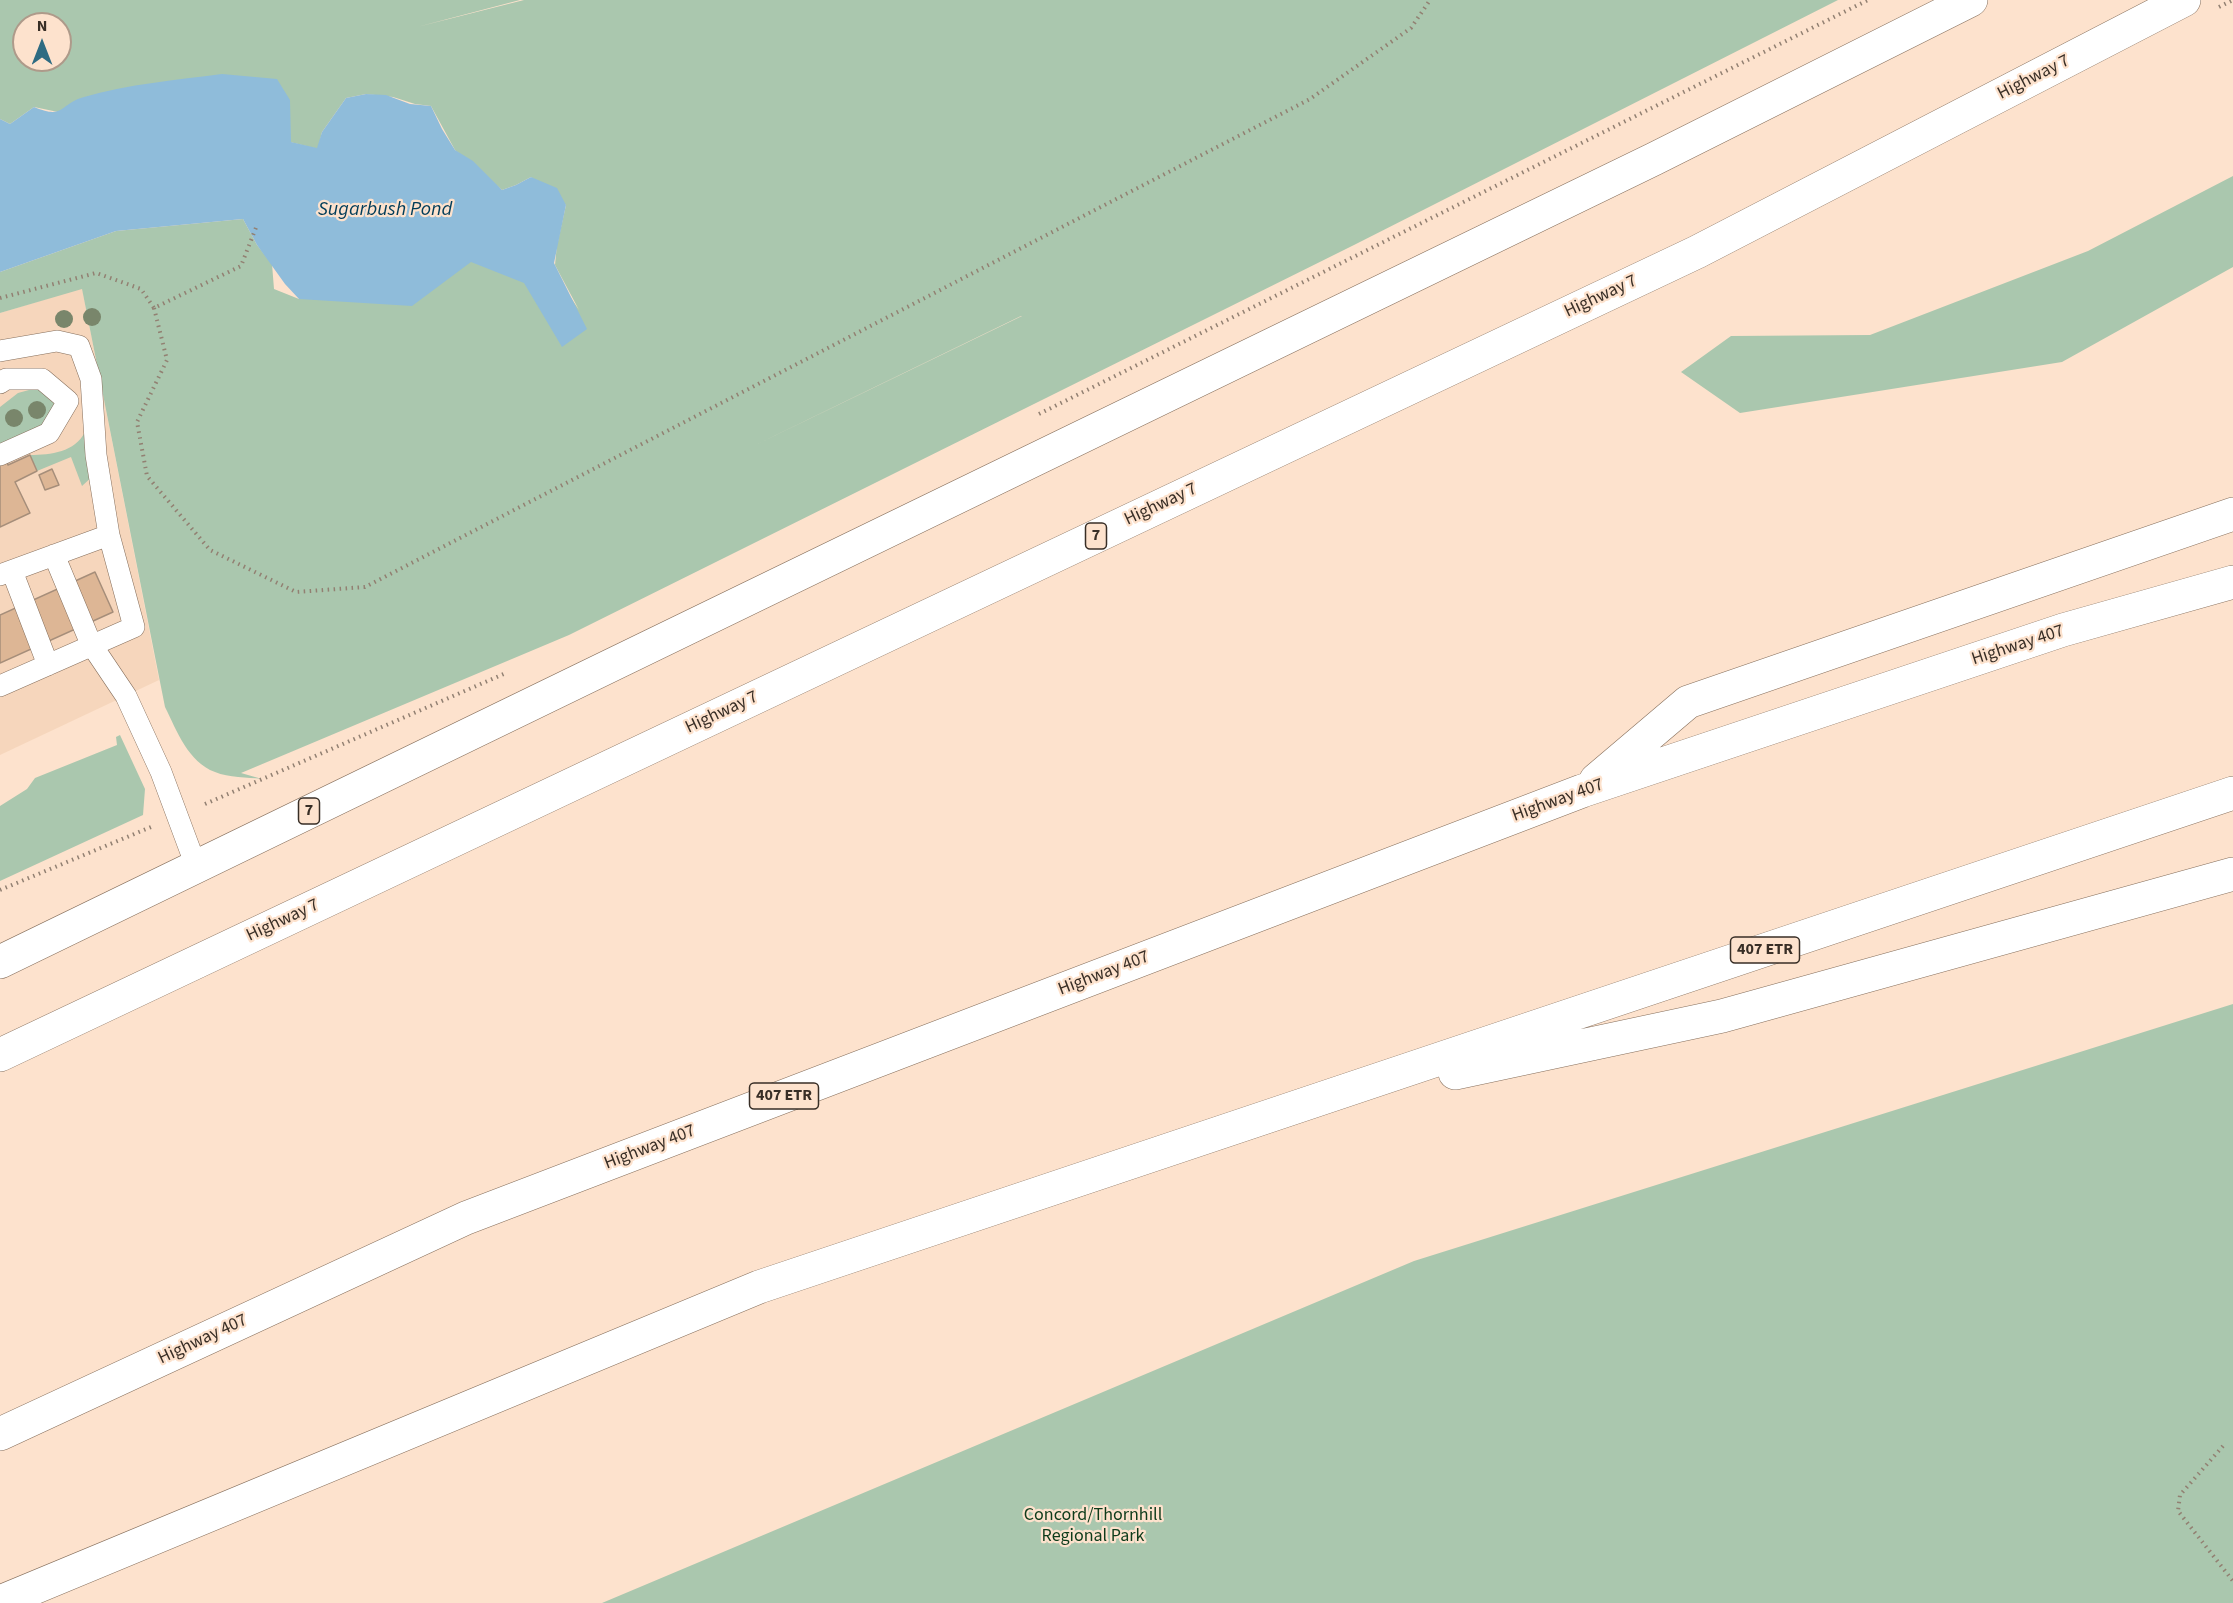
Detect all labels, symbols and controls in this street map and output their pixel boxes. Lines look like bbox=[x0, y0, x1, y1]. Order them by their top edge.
north arrow bbox=[12, 12, 72, 72]
text: N bbox=[37, 15, 47, 37]
street label: Highway 7 bbox=[1994, 51, 2074, 105]
water label: Sugarbush Pond bbox=[318, 199, 452, 223]
street label: Highway 7 bbox=[1561, 271, 1641, 323]
street label: Highway 7 bbox=[1121, 479, 1201, 531]
road number: 7 bbox=[1086, 523, 1106, 549]
street label: Highway 407 bbox=[1969, 621, 2067, 671]
street label: Highway 7 bbox=[682, 687, 762, 739]
street label: Highway 407 bbox=[1509, 774, 1607, 828]
road number: 7 bbox=[298, 798, 320, 824]
street label: Highway 7 bbox=[243, 895, 323, 947]
road number: 407 ETR bbox=[1730, 937, 1800, 963]
street label: Highway 407 bbox=[1055, 947, 1153, 1001]
road number: 407 ETR bbox=[750, 1083, 818, 1109]
street label: Highway 407 bbox=[601, 1121, 699, 1175]
street label: Highway 407 bbox=[155, 1310, 251, 1370]
park label: Concord/Thornhill Regional Park bbox=[1024, 1505, 1162, 1547]

